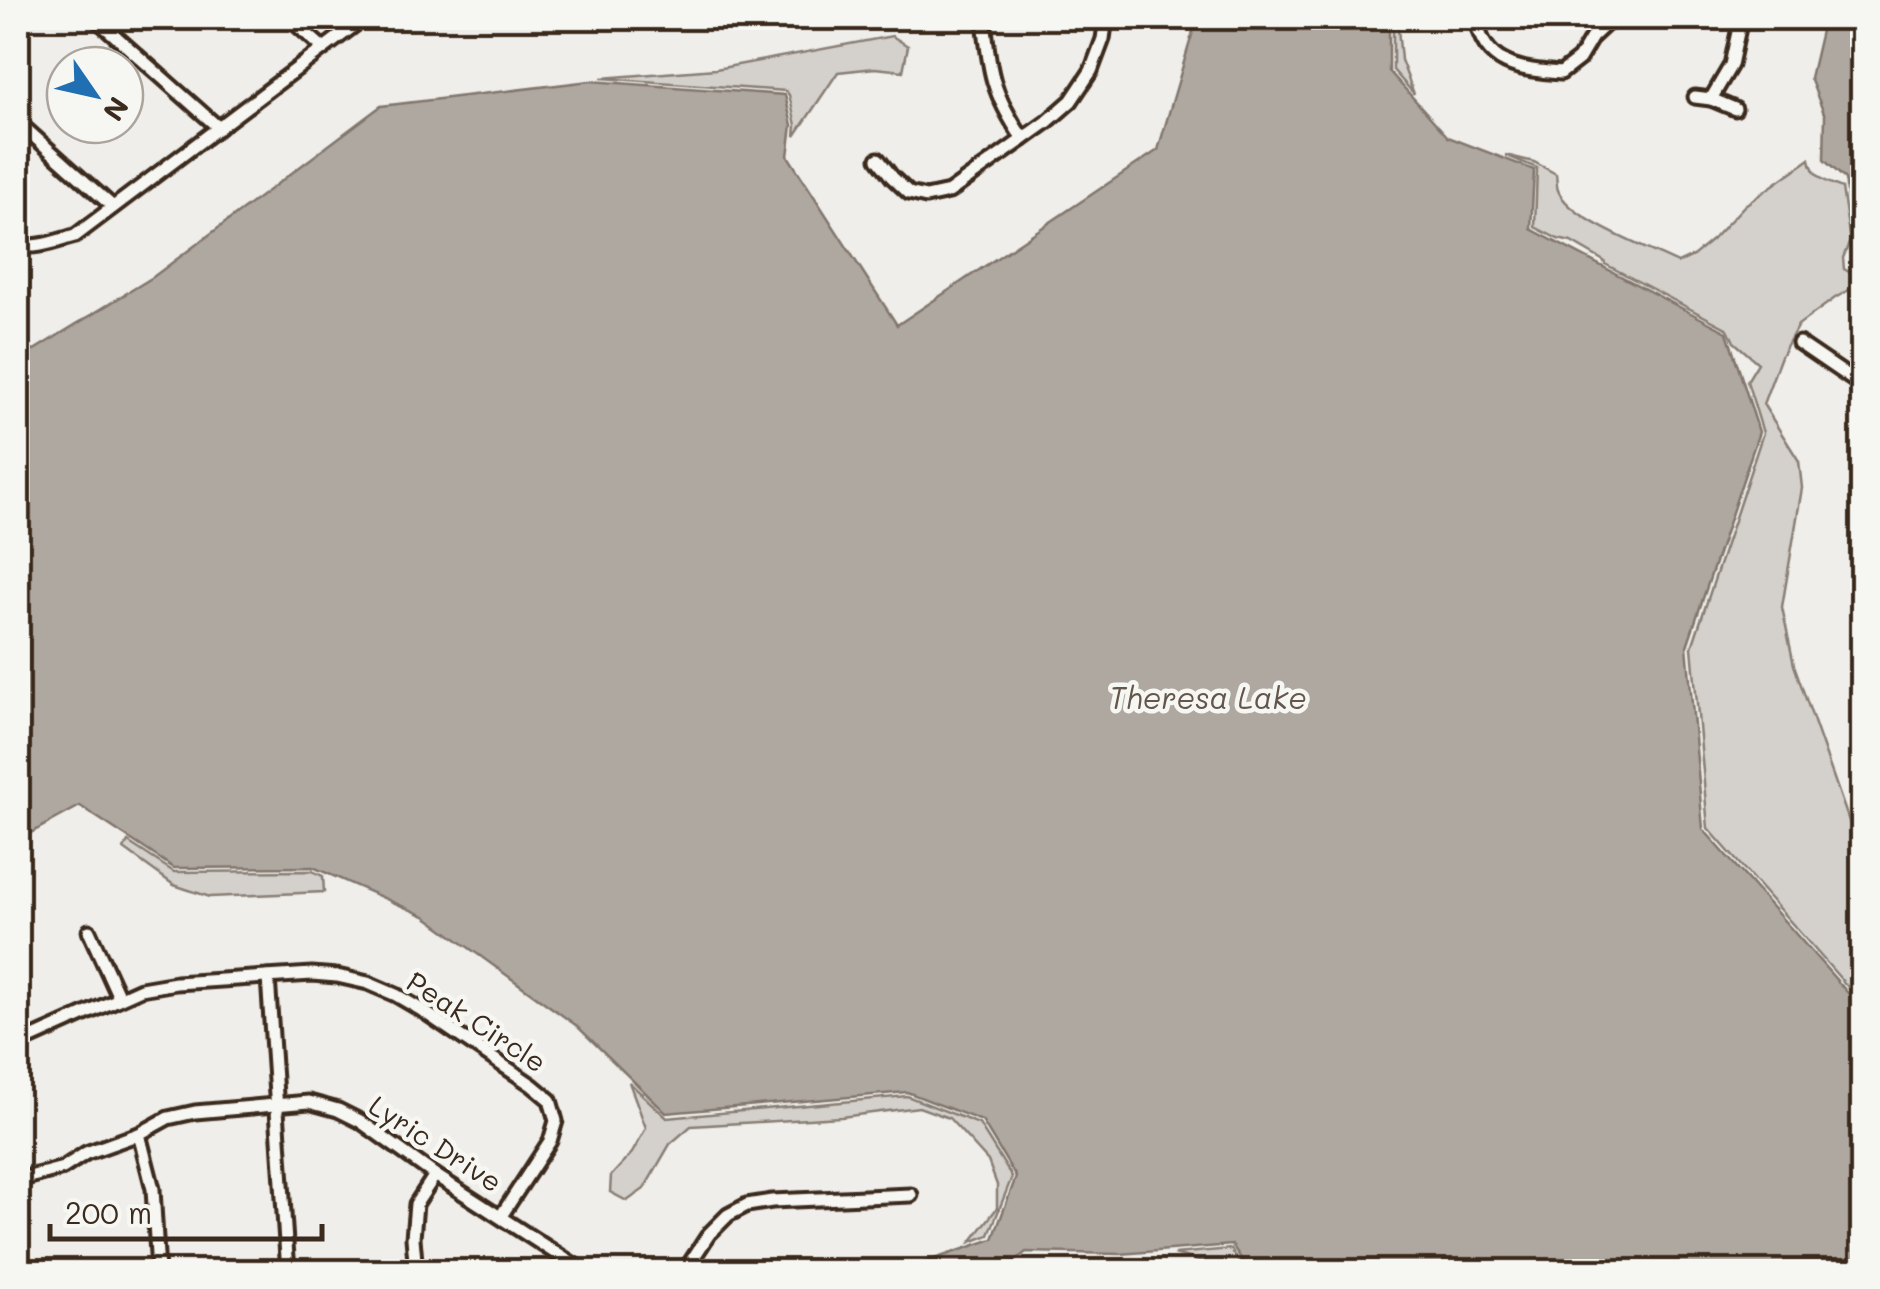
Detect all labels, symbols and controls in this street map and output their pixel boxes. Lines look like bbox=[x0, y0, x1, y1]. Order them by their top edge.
north arrow bbox=[45, 45, 145, 145]
text: N bbox=[96, 91, 137, 128]
water label: Theresa Lake bbox=[1109, 677, 1307, 717]
street label: Peak Circle bbox=[400, 963, 554, 1079]
street label: Lyric Drive bbox=[363, 1087, 509, 1199]
scale bar bbox=[50, 1179, 322, 1241]
text: 200 m bbox=[65, 1192, 152, 1232]

